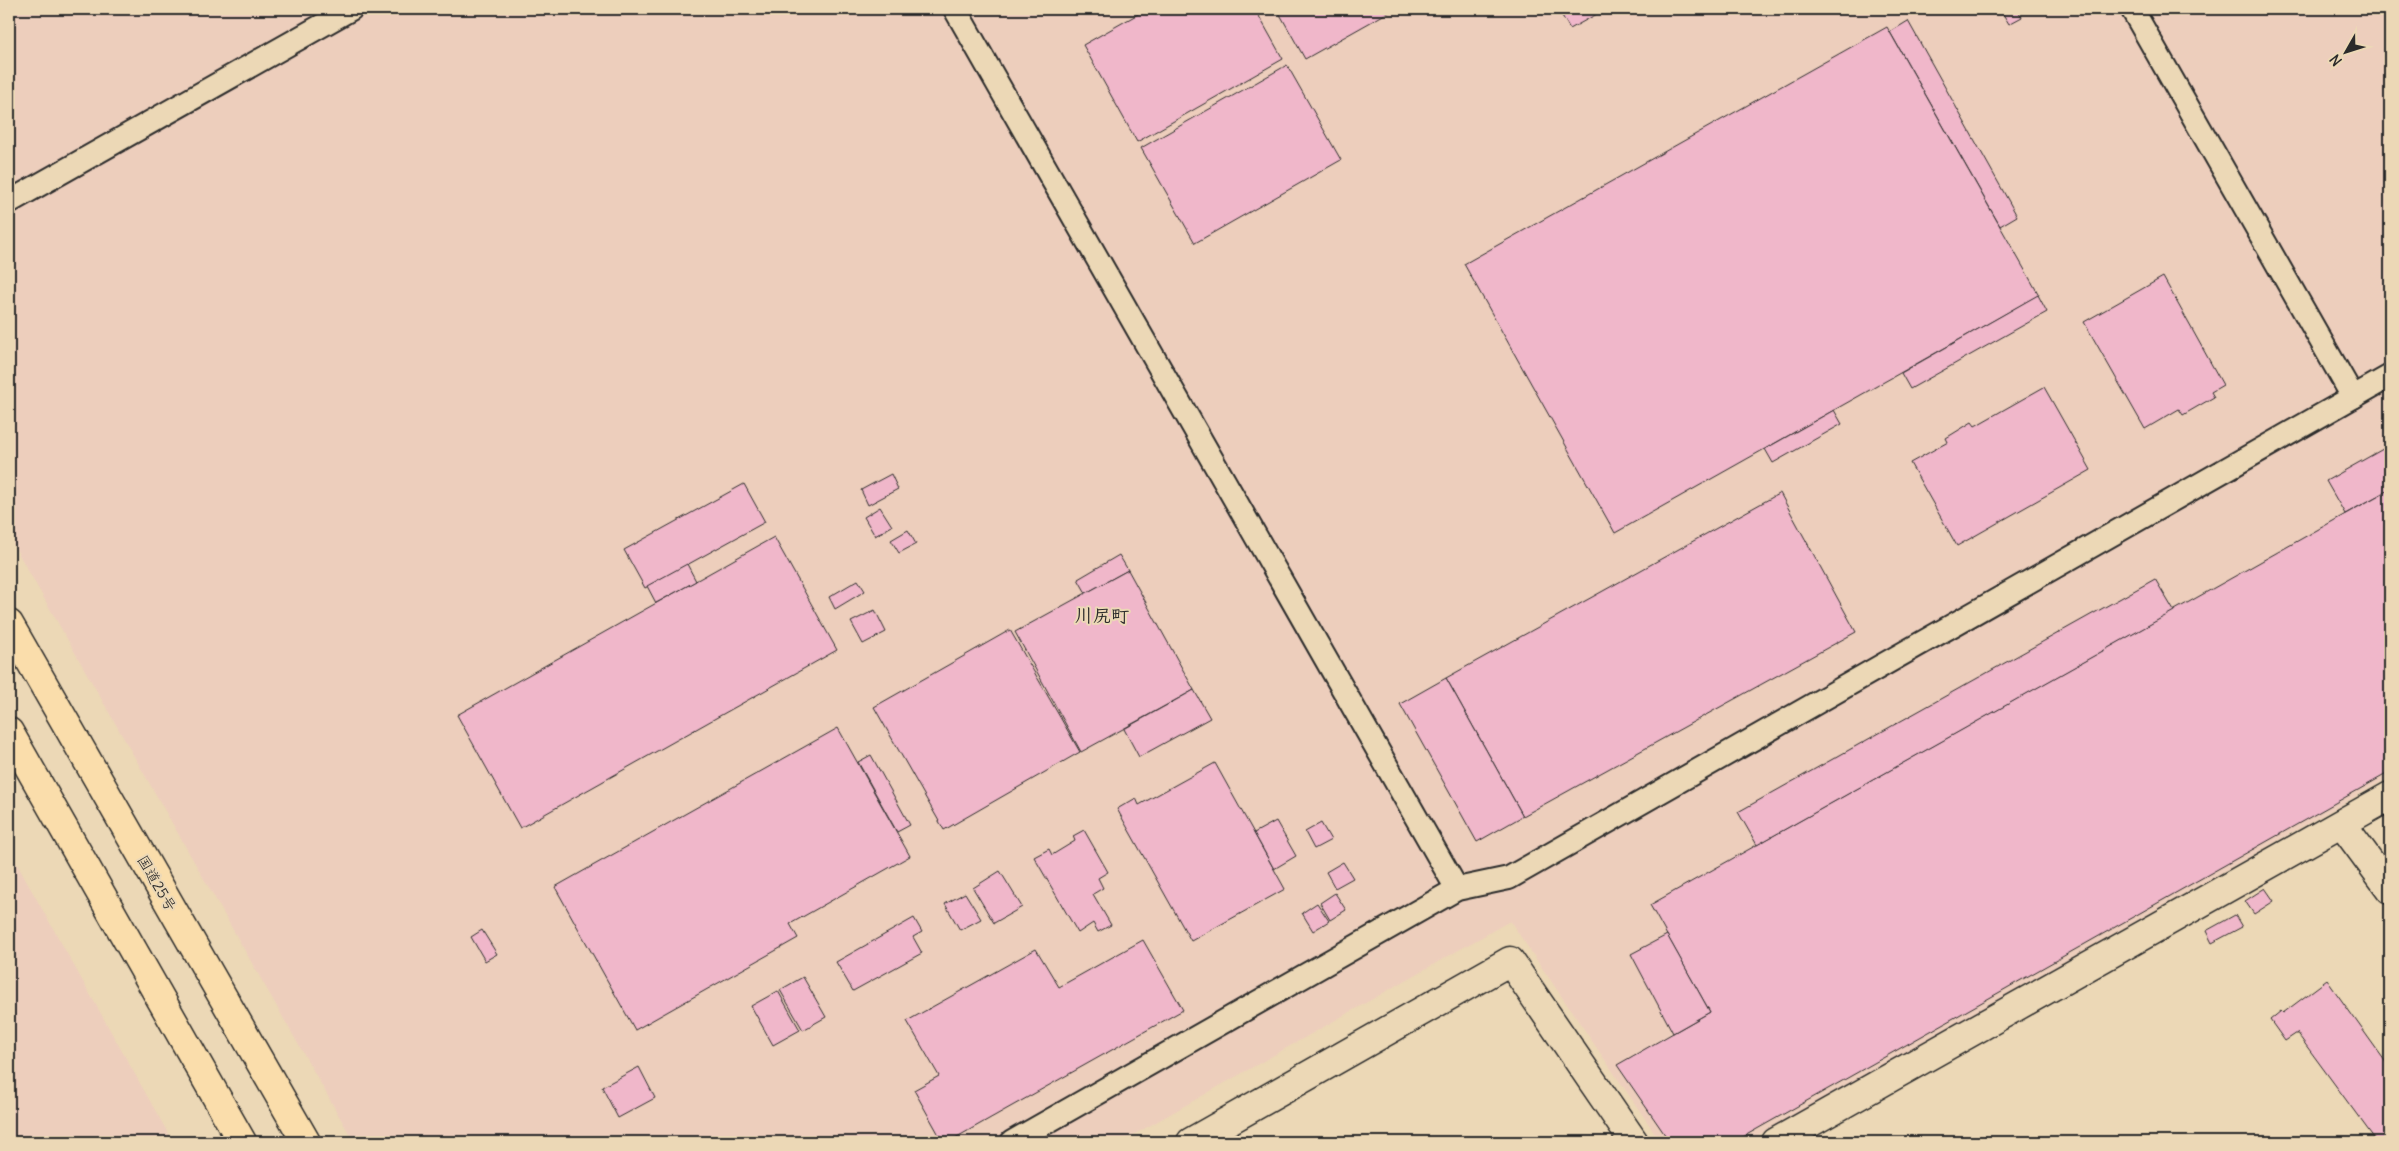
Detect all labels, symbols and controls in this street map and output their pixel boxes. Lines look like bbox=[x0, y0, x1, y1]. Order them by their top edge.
north arrow bbox=[2322, 28, 2372, 78]
text: N bbox=[2326, 51, 2346, 70]
district label: 川尻町 bbox=[1075, 604, 1129, 627]
street label: 国道25号 bbox=[133, 851, 181, 915]

